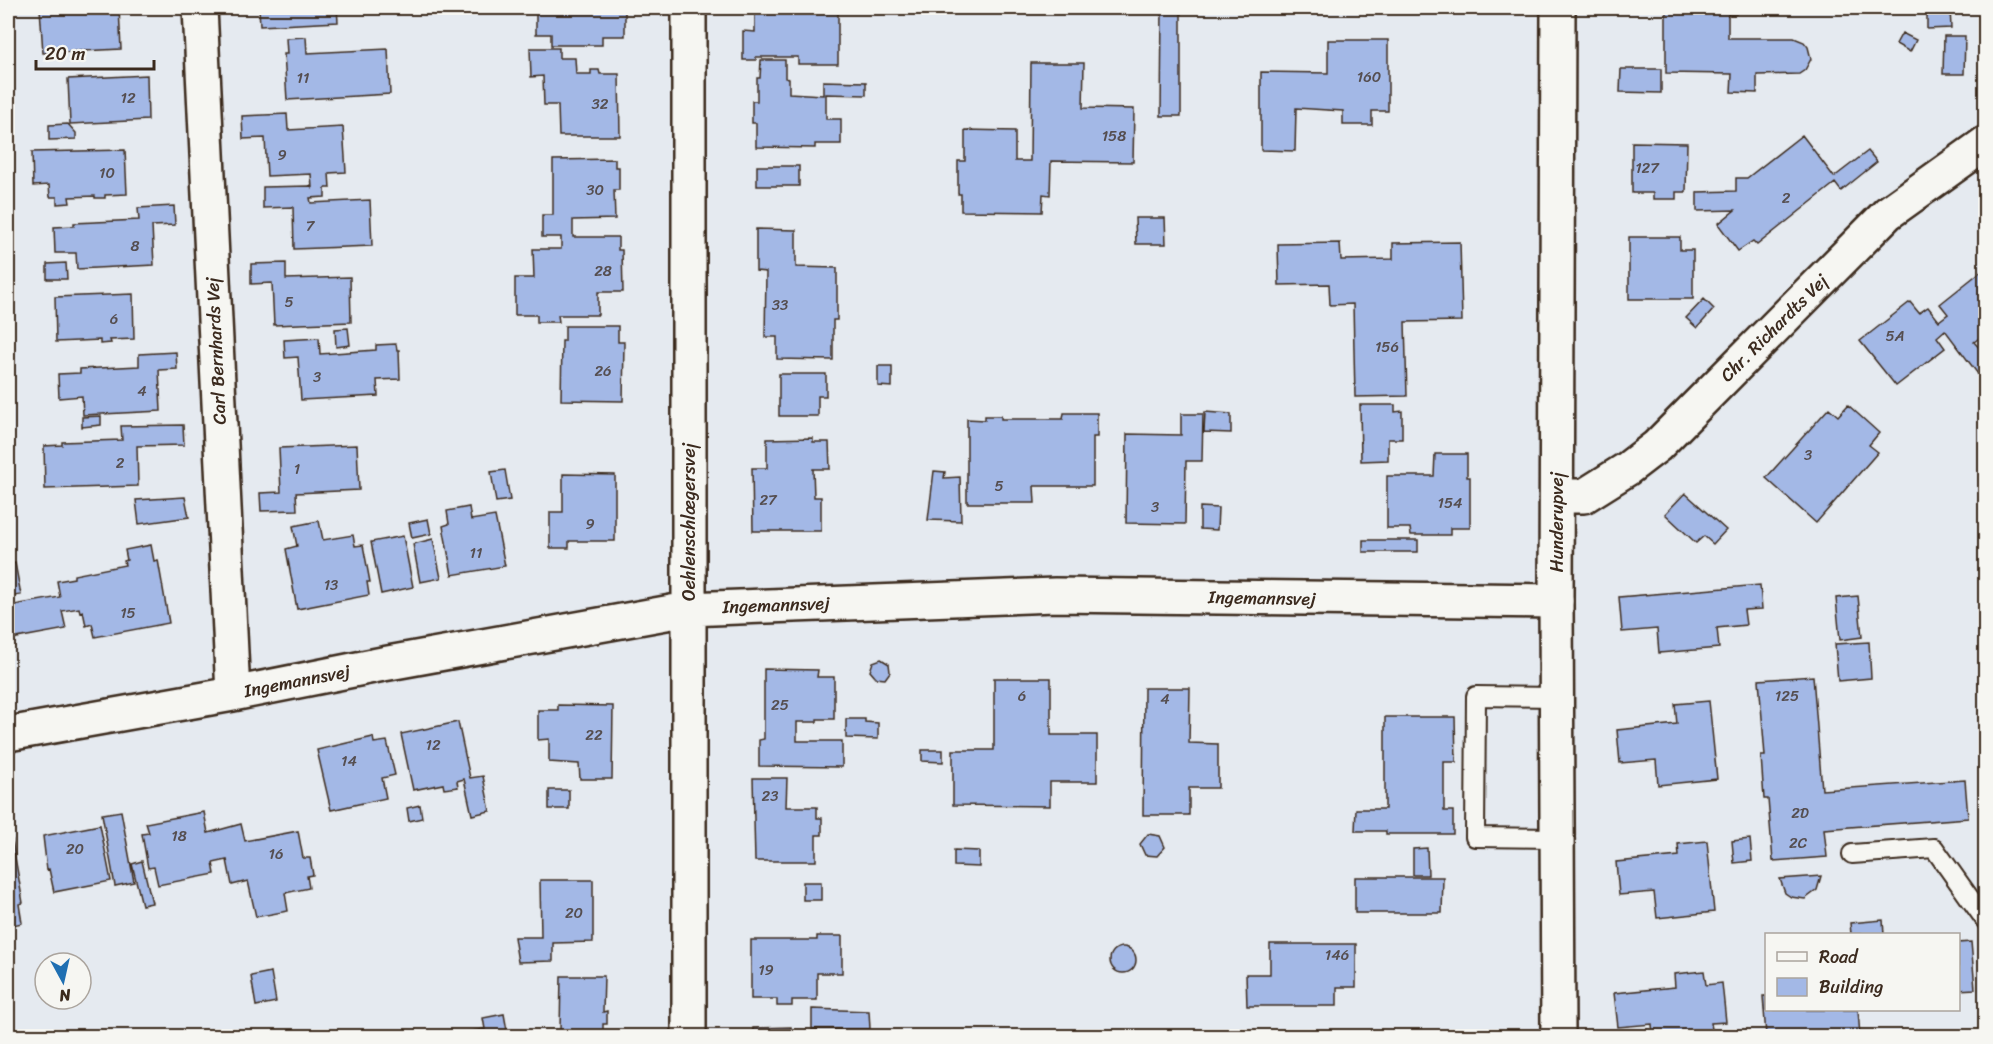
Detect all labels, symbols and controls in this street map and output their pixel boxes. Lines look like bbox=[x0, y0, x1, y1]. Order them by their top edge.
scale bar bbox=[36, 33, 154, 71]
text: 20 m bbox=[45, 38, 85, 70]
house number: 160 bbox=[1357, 64, 1381, 90]
house number: 11 bbox=[297, 65, 309, 91]
house number: 12 bbox=[120, 85, 136, 111]
house number: 32 bbox=[592, 91, 609, 117]
house number: 158 bbox=[1102, 123, 1126, 149]
house number: 9 bbox=[277, 142, 287, 168]
house number: 127 bbox=[1635, 155, 1660, 181]
house number: 10 bbox=[99, 160, 115, 186]
house number: 30 bbox=[586, 177, 604, 203]
house number: 2 bbox=[1782, 185, 1791, 211]
house number: 7 bbox=[306, 213, 316, 239]
house number: 8 bbox=[130, 233, 140, 259]
house number: 28 bbox=[594, 258, 612, 284]
street label: Chr. Richardts Vej bbox=[1712, 266, 1836, 390]
street label: Carl Bernhards Vej bbox=[196, 276, 236, 425]
house number: 5 bbox=[284, 289, 294, 315]
house number: 33 bbox=[772, 292, 788, 318]
house number: 6 bbox=[110, 306, 118, 332]
house number: 5A bbox=[1885, 323, 1905, 349]
house number: 156 bbox=[1375, 334, 1399, 360]
house number: 26 bbox=[594, 358, 612, 384]
house number: 3 bbox=[313, 364, 321, 390]
house number: 4 bbox=[137, 378, 147, 404]
street label: Oehlenschlægersvej bbox=[673, 442, 705, 601]
house number: 3 bbox=[1804, 442, 1812, 468]
house number: 2 bbox=[116, 450, 125, 476]
house number: 1 bbox=[294, 456, 300, 482]
street label: Hunderupvej bbox=[1541, 471, 1573, 572]
house number: 5 bbox=[994, 473, 1004, 499]
house number: 27 bbox=[759, 487, 778, 513]
house number: 154 bbox=[1438, 490, 1462, 516]
house number: 3 bbox=[1151, 494, 1159, 520]
house number: 9 bbox=[585, 511, 595, 537]
house number: 11 bbox=[470, 540, 482, 566]
house number: 13 bbox=[324, 572, 338, 598]
street label: Ingemannsvej bbox=[1207, 581, 1316, 615]
street label: Ingemannsvej bbox=[721, 587, 831, 623]
house number: 15 bbox=[120, 600, 136, 626]
street label: Ingemannsvej bbox=[240, 655, 353, 707]
house number: 6 bbox=[1018, 683, 1026, 709]
house number: 125 bbox=[1775, 683, 1799, 709]
house number: 4 bbox=[1160, 686, 1170, 712]
house number: 25 bbox=[771, 692, 789, 718]
house number: 22 bbox=[585, 722, 603, 748]
house number: 12 bbox=[425, 732, 441, 758]
house number: 14 bbox=[341, 748, 357, 774]
house number: 23 bbox=[762, 783, 778, 809]
house number: 2D bbox=[1791, 800, 1809, 826]
house number: 18 bbox=[171, 823, 187, 849]
house number: 2C bbox=[1789, 830, 1808, 856]
house number: 20 bbox=[66, 836, 84, 862]
house number: 16 bbox=[269, 841, 283, 867]
house number: 20 bbox=[565, 900, 583, 926]
legend bbox=[1765, 933, 1960, 1011]
text: Road bbox=[1819, 941, 1859, 973]
house number: 146 bbox=[1325, 942, 1349, 968]
north arrow bbox=[33, 951, 93, 1011]
house number: 19 bbox=[758, 957, 774, 983]
text: Building bbox=[1819, 971, 1883, 1003]
text: N bbox=[57, 980, 74, 1011]

